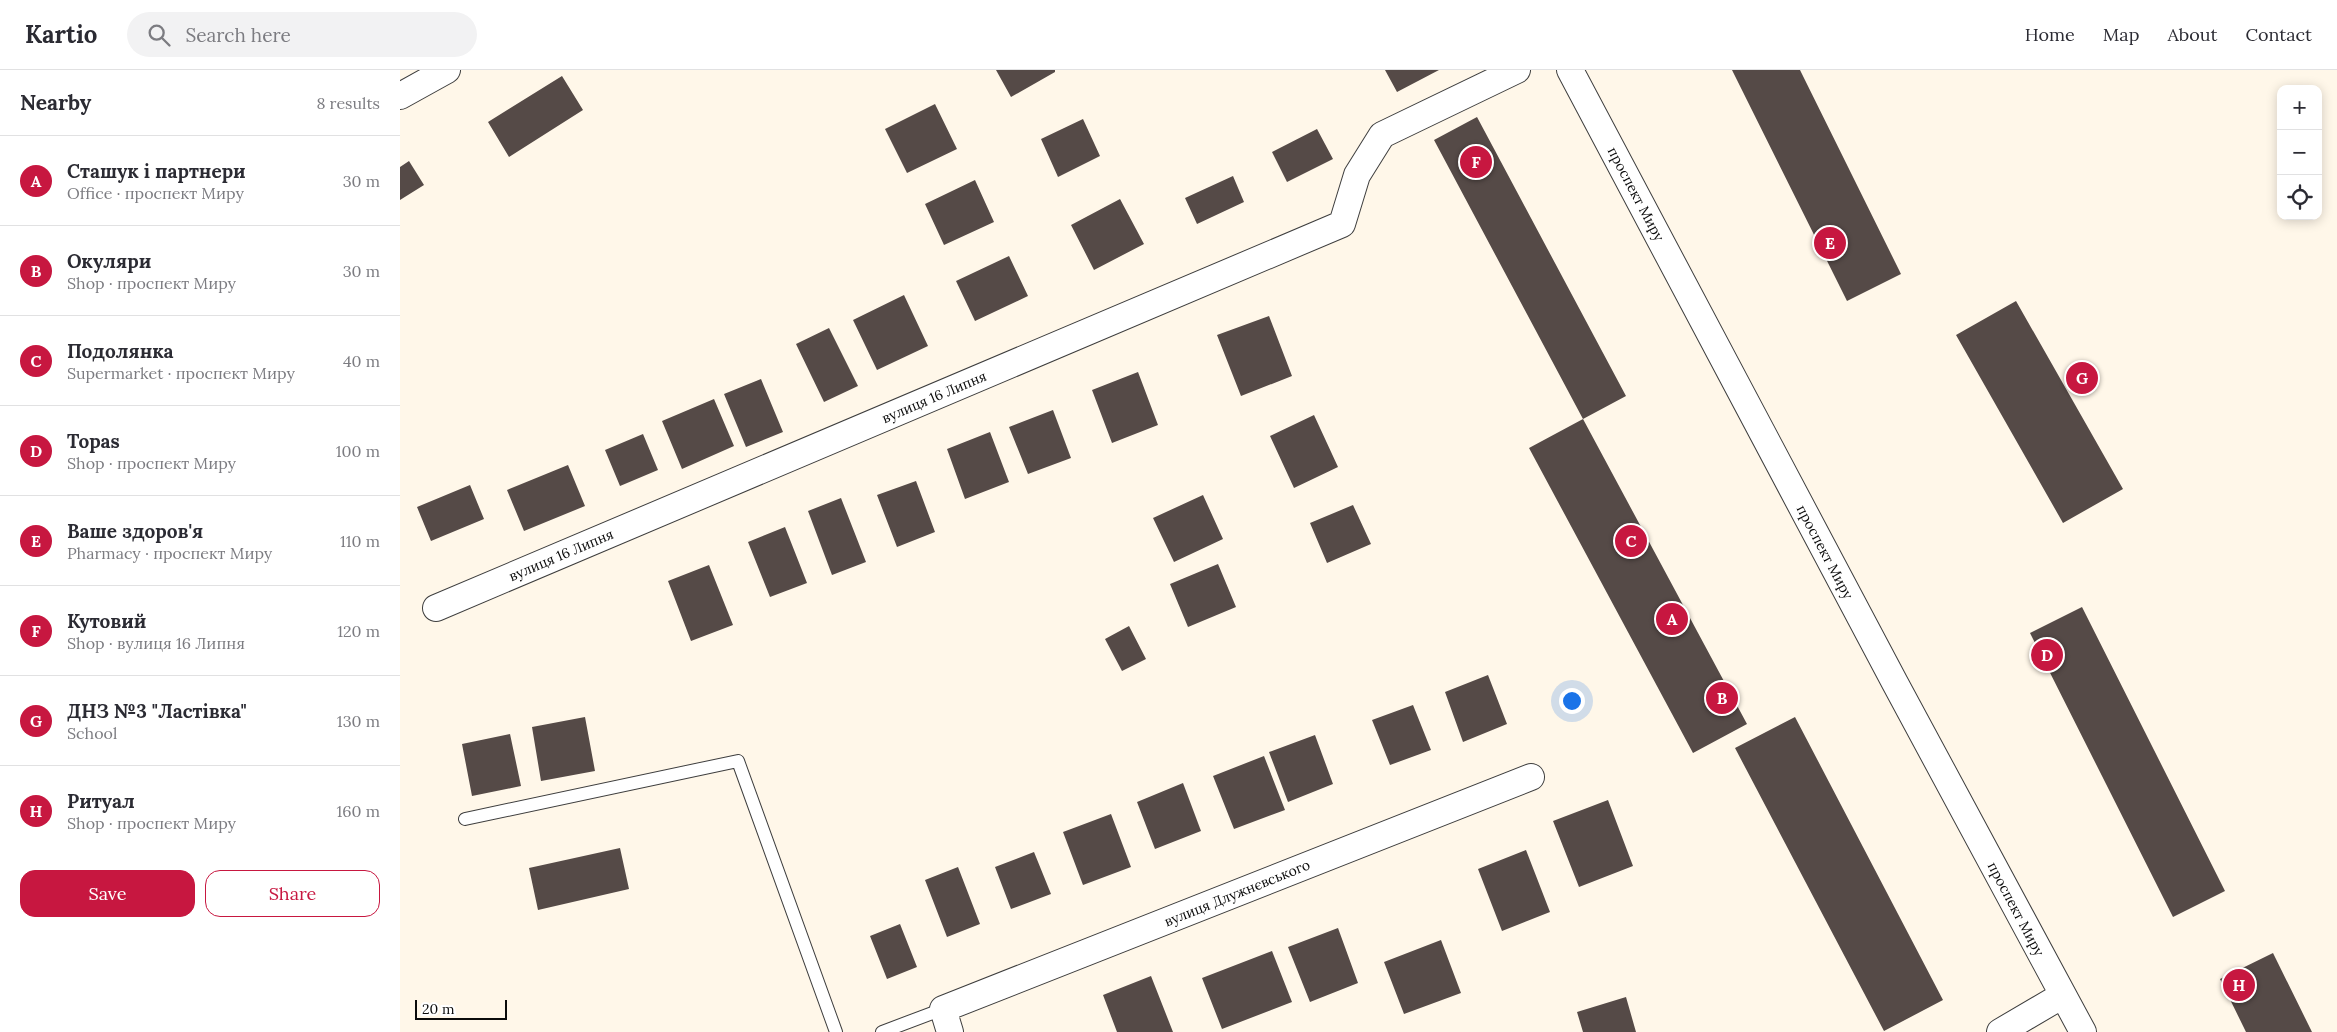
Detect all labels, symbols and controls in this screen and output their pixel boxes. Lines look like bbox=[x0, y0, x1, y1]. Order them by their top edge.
search box bbox=[127, 12, 477, 57]
text: Kartio bbox=[25, 19, 97, 50]
icon: search bbox=[145, 21, 173, 49]
text: Search here bbox=[185, 23, 291, 47]
text: Home bbox=[2025, 23, 2075, 46]
text: Map bbox=[2103, 23, 2139, 46]
text: About bbox=[2167, 23, 2217, 46]
text: Contact bbox=[2245, 23, 2312, 46]
map controls bbox=[2277, 85, 2322, 220]
button: + bbox=[2277, 85, 2322, 130]
text: Nearby bbox=[20, 89, 91, 116]
text: 8 results bbox=[316, 93, 380, 113]
button: − bbox=[2277, 130, 2322, 175]
pin: F bbox=[1460, 143, 1492, 181]
street label: проспект Миру bbox=[1604, 144, 1669, 245]
text: Сташук і партнери bbox=[67, 159, 246, 183]
text: A bbox=[31, 171, 41, 191]
text: 30 m bbox=[343, 171, 380, 191]
button: locate bbox=[2277, 175, 2322, 220]
text: Office · проспект Миру bbox=[67, 183, 244, 203]
pin: E bbox=[1814, 224, 1846, 262]
text: Окуляри bbox=[67, 249, 151, 273]
text: B bbox=[31, 261, 41, 281]
text: 30 m bbox=[343, 261, 380, 281]
text: Shop · проспект Миру bbox=[67, 273, 236, 293]
text: Подолянка bbox=[67, 339, 174, 363]
text: C bbox=[30, 351, 42, 371]
text: 40 m bbox=[343, 351, 380, 371]
pin: G bbox=[2066, 359, 2098, 397]
text: Supermarket · проспект Миру bbox=[67, 363, 295, 383]
street label: вулиця 16 Липня bbox=[879, 367, 989, 427]
text: Topas bbox=[67, 429, 120, 453]
text: D bbox=[30, 441, 42, 461]
text: 100 m bbox=[336, 441, 380, 461]
text: Shop · проспект Миру bbox=[67, 453, 236, 473]
street label: проспект Миру bbox=[1793, 502, 1858, 603]
text: Ваше здоров'я bbox=[67, 519, 203, 543]
pin: C bbox=[1615, 522, 1647, 560]
street label: вулиця 16 Липня bbox=[506, 525, 616, 585]
text: E bbox=[31, 531, 41, 551]
text: 110 m bbox=[340, 531, 380, 551]
text: Pharmacy · проспект Миру bbox=[67, 543, 272, 563]
pin: A bbox=[1656, 600, 1688, 638]
text: Кутовий bbox=[67, 609, 146, 633]
text: F bbox=[31, 621, 41, 641]
text: 120 m bbox=[337, 621, 380, 641]
text: Shop · вулиця 16 Липня bbox=[67, 633, 245, 653]
pin: D bbox=[2031, 636, 2063, 674]
pin: B bbox=[1706, 679, 1738, 717]
your location bbox=[1559, 688, 1585, 714]
text: ДНЗ №3 "Ластівка" bbox=[67, 699, 247, 723]
text: G bbox=[30, 711, 42, 731]
text: 130 m bbox=[337, 711, 380, 731]
text: School bbox=[67, 723, 117, 743]
text: Ритуал bbox=[67, 789, 135, 813]
text: H bbox=[30, 801, 42, 821]
text: 160 m bbox=[336, 801, 380, 821]
text: Shop · проспект Миру bbox=[67, 813, 236, 833]
street label: вулиця Длужнєвського bbox=[1161, 855, 1313, 931]
street label: проспект Миру bbox=[1984, 859, 2049, 960]
button: Save bbox=[20, 870, 195, 917]
button: Share bbox=[205, 870, 380, 917]
pin: H bbox=[2223, 966, 2255, 1004]
scale bar bbox=[415, 997, 508, 1020]
text: 20 m bbox=[422, 1000, 454, 1018]

